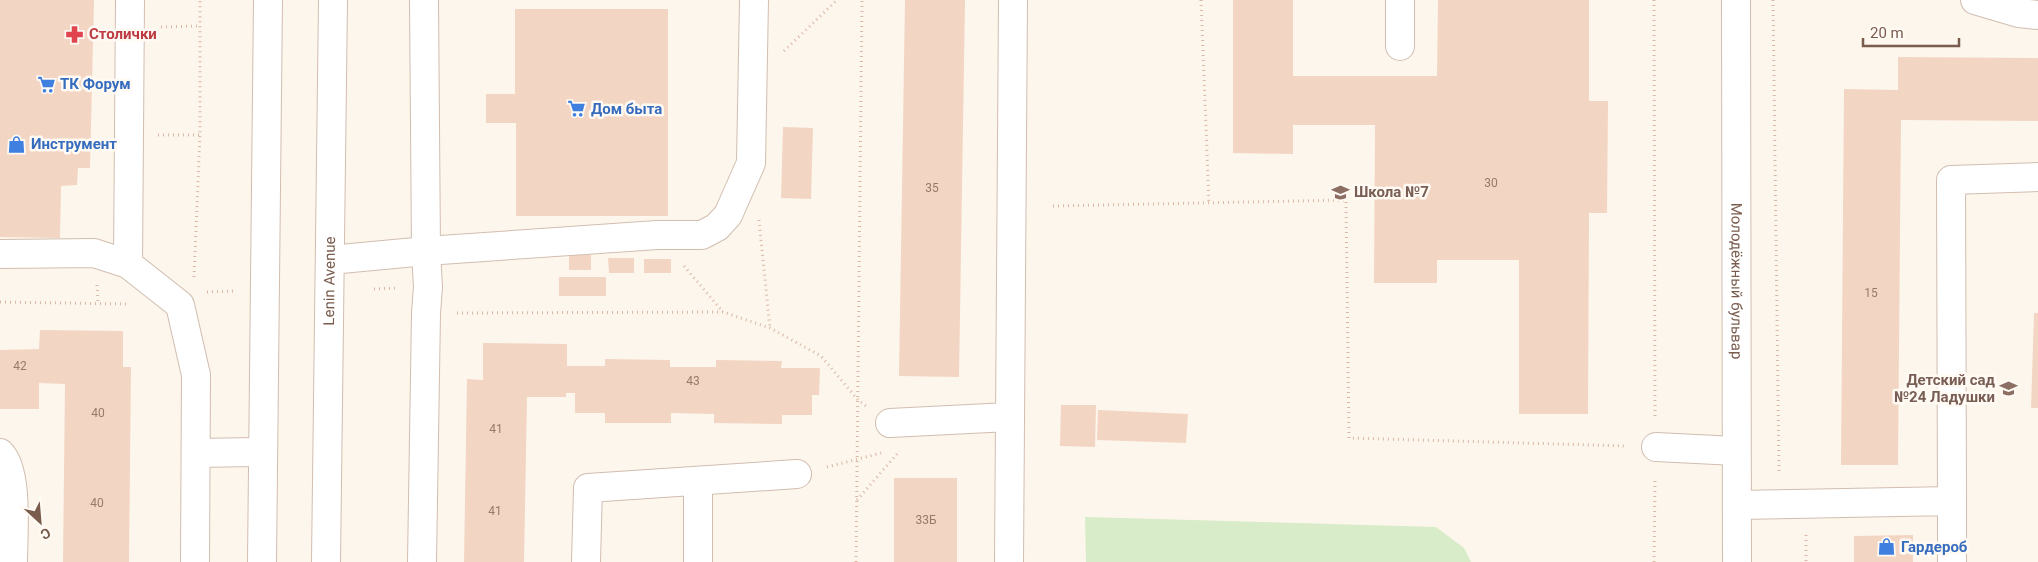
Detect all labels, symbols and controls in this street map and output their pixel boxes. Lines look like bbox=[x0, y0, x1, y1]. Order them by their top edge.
scale bar bbox=[1863, 15, 1959, 47]
pharmacy icon: Столички bbox=[65, 24, 85, 44]
text: 20 m bbox=[1870, 24, 1904, 42]
place label: Столички bbox=[89, 25, 157, 43]
supermarket icon: ТК Форум bbox=[36, 74, 56, 94]
place label: ТК Форум bbox=[60, 75, 131, 93]
supermarket icon: Дом быта bbox=[567, 99, 587, 119]
place label: Дом быта bbox=[591, 100, 662, 118]
shop icon: Инструмент bbox=[7, 134, 27, 154]
place label: Инструмент bbox=[31, 135, 117, 153]
house number: 30 bbox=[1484, 176, 1498, 190]
house number: 35 bbox=[925, 181, 939, 195]
school or university icon: Школа №7 bbox=[1330, 182, 1350, 202]
place label: Школа №7 bbox=[1354, 183, 1429, 201]
street label: Молодёжный бульвар bbox=[1727, 203, 1746, 359]
street label: Lenin Avenue bbox=[320, 236, 339, 326]
house number: 15 bbox=[1864, 286, 1878, 300]
house number: 42 bbox=[13, 359, 27, 373]
place label: Детский сад №24 Ладушки bbox=[1894, 371, 1996, 406]
house number: 43 bbox=[686, 374, 700, 388]
school or university icon: Детский сад №24 Ладушки bbox=[1999, 379, 2019, 399]
house number: 40 bbox=[91, 406, 105, 420]
house number: 41 bbox=[489, 422, 503, 436]
house number: 40 bbox=[90, 496, 104, 510]
north arrow bbox=[15, 497, 65, 547]
house number: 41 bbox=[488, 504, 502, 518]
house number: 33Б bbox=[915, 513, 937, 527]
text: С bbox=[38, 524, 53, 543]
shop icon: Гардероб bbox=[1877, 537, 1897, 557]
place label: Гардероб bbox=[1901, 538, 1968, 556]

